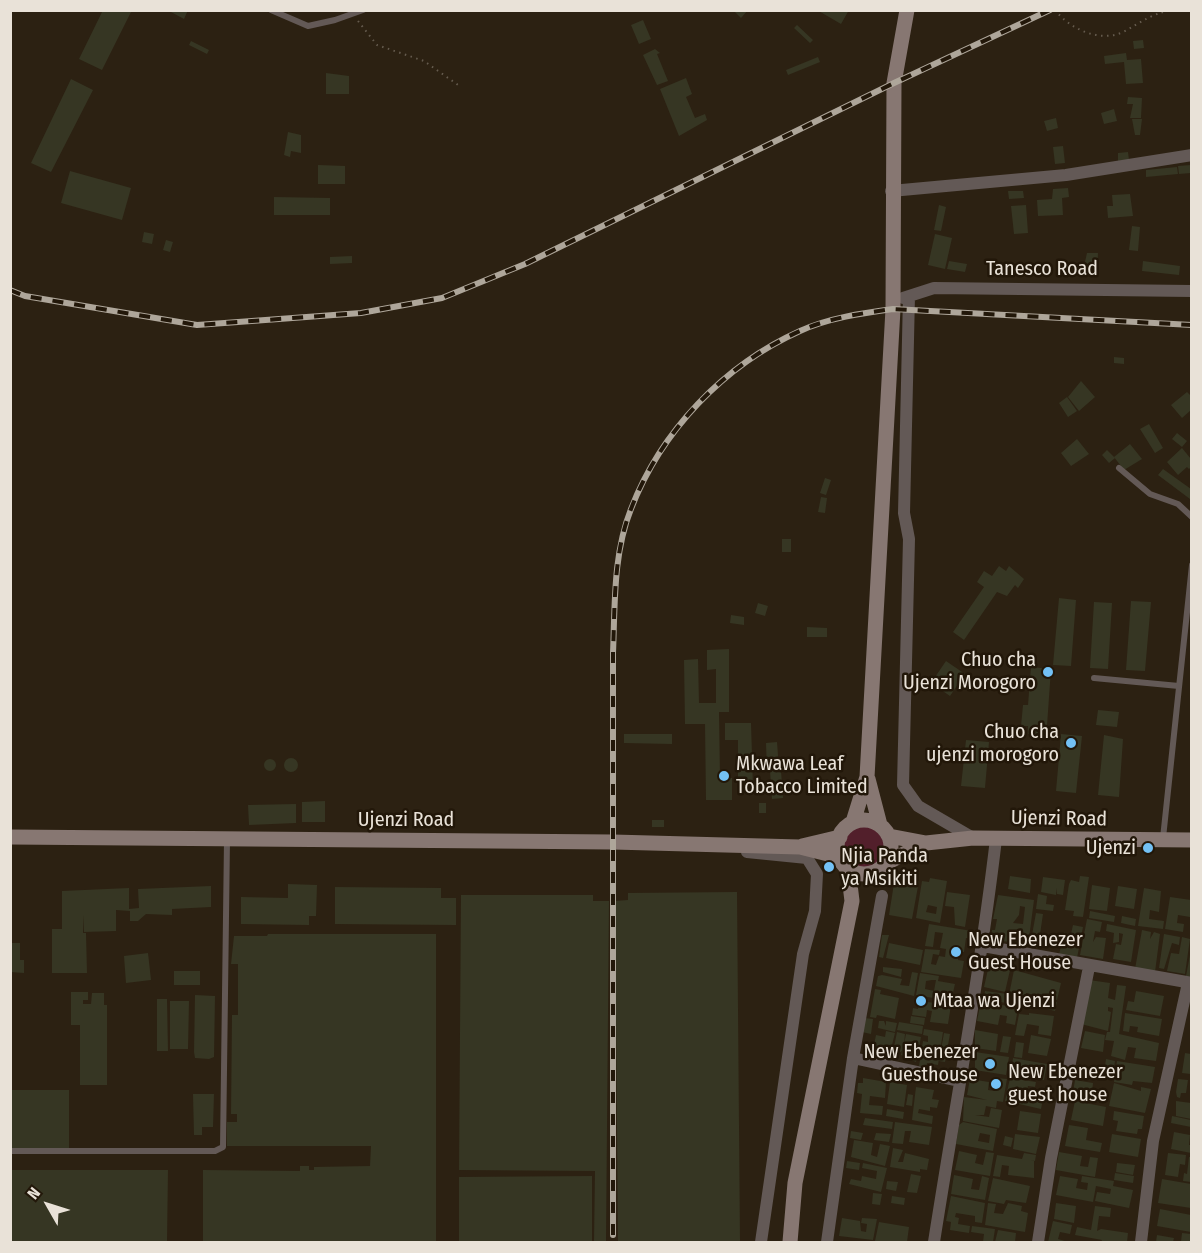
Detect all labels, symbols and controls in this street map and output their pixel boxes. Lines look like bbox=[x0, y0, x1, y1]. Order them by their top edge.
street label: Tanesco Road bbox=[986, 257, 1098, 281]
place label: Chuo cha Ujenzi Morogoro bbox=[903, 648, 1036, 695]
marker: Chuo cha Ujenzi Morogoro bbox=[1041, 665, 1055, 679]
place label: Chuo cha ujenzi morogoro bbox=[926, 720, 1059, 767]
marker: Chuo cha ujenzi morogoro bbox=[1064, 736, 1078, 750]
place label: Mkwawa Leaf Tobacco Limited bbox=[736, 752, 868, 799]
marker: Mkwawa Leaf Tobacco Limited bbox=[717, 769, 731, 783]
street label: Ujenzi Road bbox=[1011, 806, 1107, 832]
street label: Ujenzi Road bbox=[358, 808, 454, 832]
place label: Ujenzi bbox=[1086, 836, 1136, 860]
marker: Ujenzi bbox=[1141, 841, 1155, 855]
place label: Njia Panda ya Msikiti bbox=[841, 844, 928, 891]
marker: Njia Panda ya Msikiti bbox=[822, 860, 836, 874]
place label: New Ebenezer Guest House bbox=[968, 928, 1083, 975]
marker: New Ebenezer Guest House bbox=[949, 945, 963, 959]
place label: Mtaa wa Ujenzi bbox=[933, 989, 1055, 1013]
marker: Mtaa wa Ujenzi bbox=[914, 994, 928, 1008]
place label: New Ebenezer Guesthouse bbox=[863, 1040, 978, 1087]
marker: New Ebenezer Guesthouse bbox=[983, 1057, 997, 1071]
place label: New Ebenezer guest house bbox=[1008, 1060, 1123, 1107]
marker: New Ebenezer guest house bbox=[989, 1077, 1003, 1091]
north arrow bbox=[18, 1175, 78, 1235]
text: N bbox=[23, 1184, 44, 1203]

